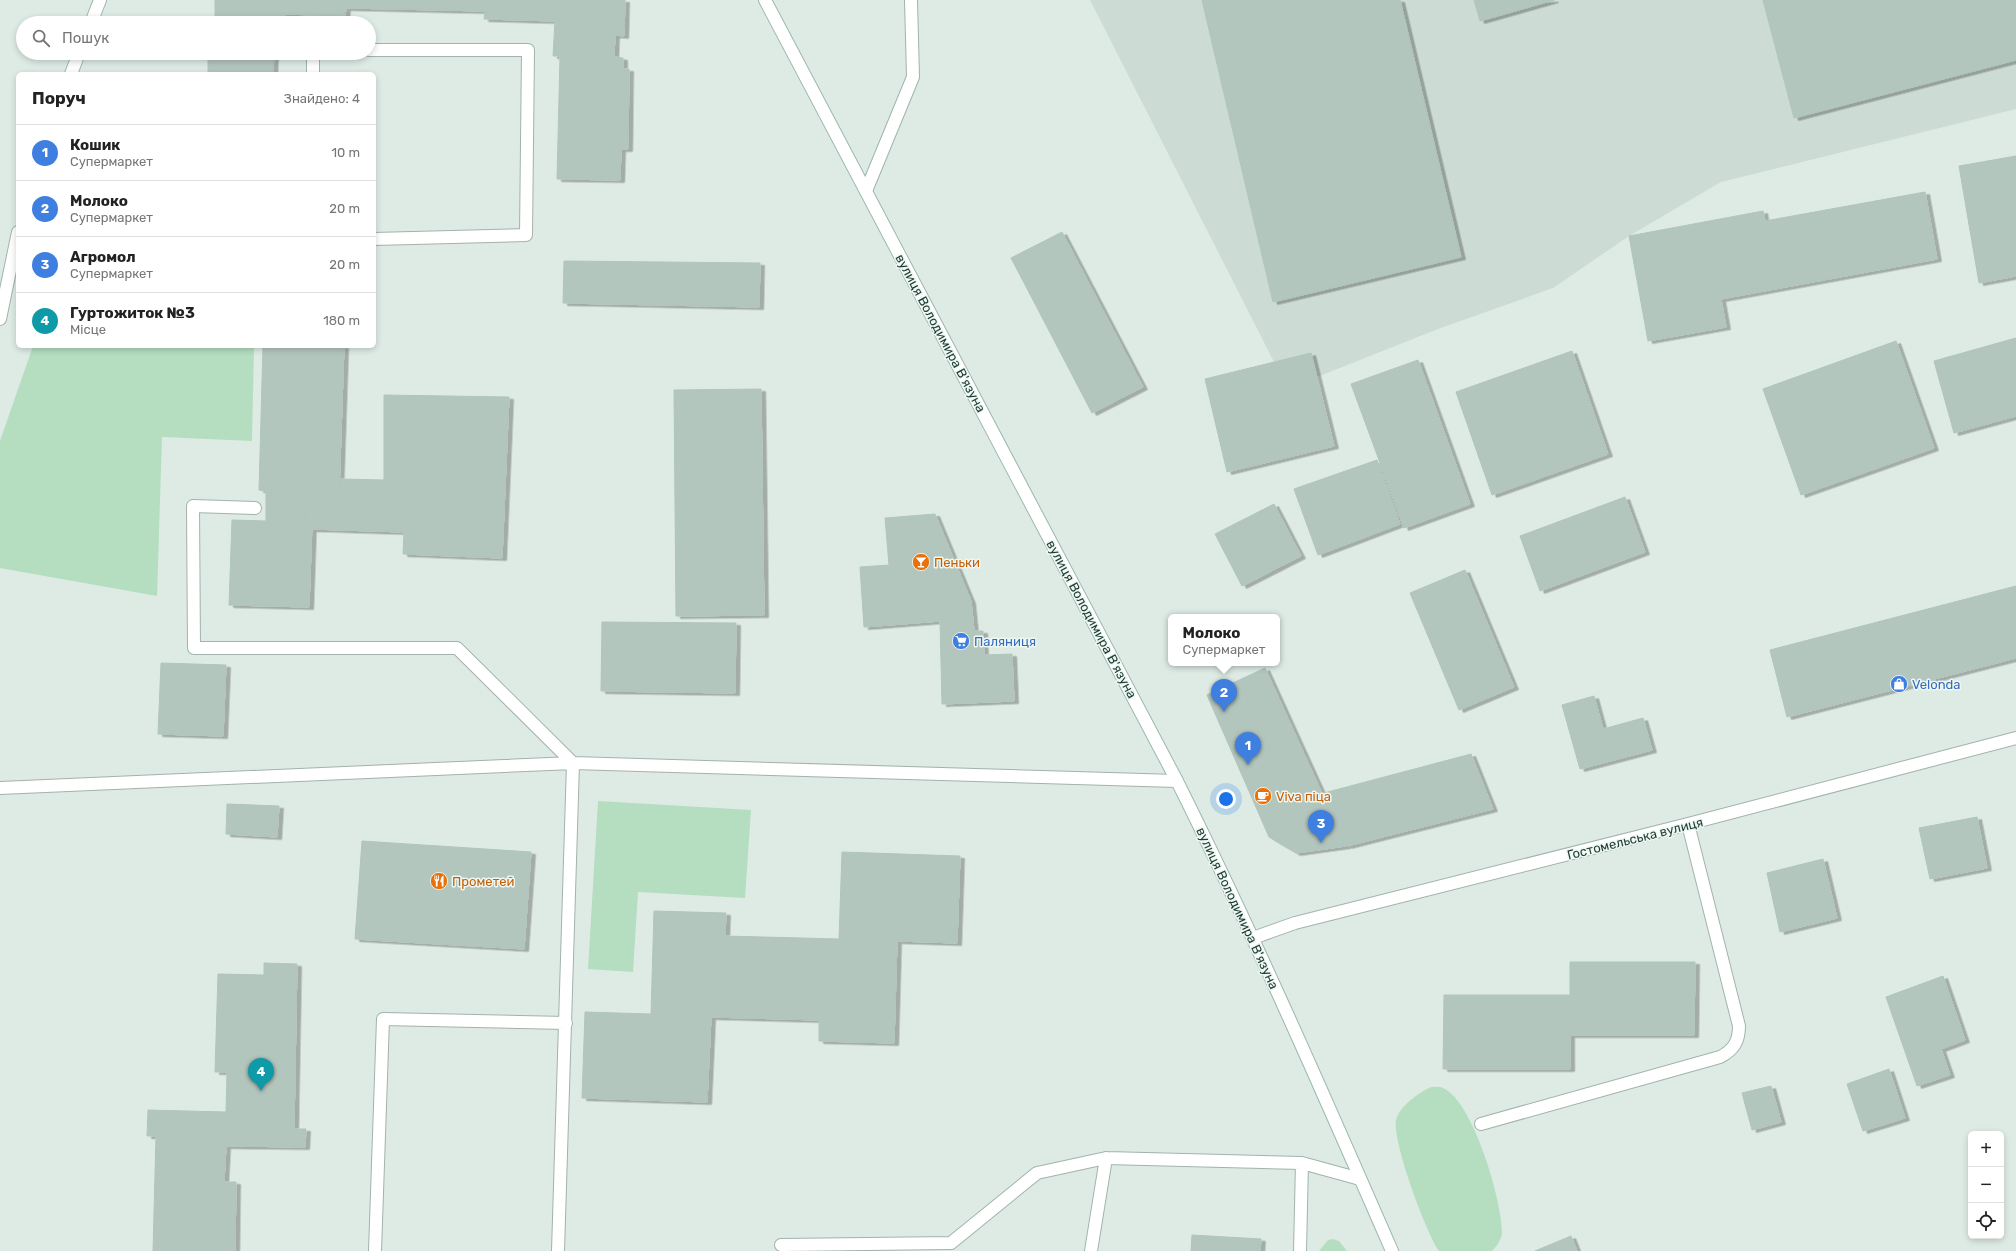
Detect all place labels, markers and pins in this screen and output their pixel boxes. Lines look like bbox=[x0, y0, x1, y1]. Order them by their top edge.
bar icon: Пеньки bbox=[911, 552, 931, 572]
place label: Пеньки bbox=[934, 555, 980, 570]
supermarket icon: Паляниця bbox=[951, 631, 971, 651]
place label: Паляниця bbox=[974, 634, 1036, 649]
shop icon: Velonda bbox=[1889, 674, 1909, 694]
place label: Velonda bbox=[1912, 677, 1961, 692]
pin: 2 bbox=[1211, 679, 1237, 712]
pin: 1 bbox=[1235, 732, 1261, 765]
cafe icon: Viva піца bbox=[1253, 786, 1273, 806]
place label: Viva піца bbox=[1276, 789, 1331, 804]
pin: 3 bbox=[1308, 810, 1334, 843]
restaurant icon: Прометей bbox=[429, 871, 449, 891]
place label: Прометей bbox=[452, 874, 515, 889]
pin: 4 bbox=[248, 1058, 274, 1091]

